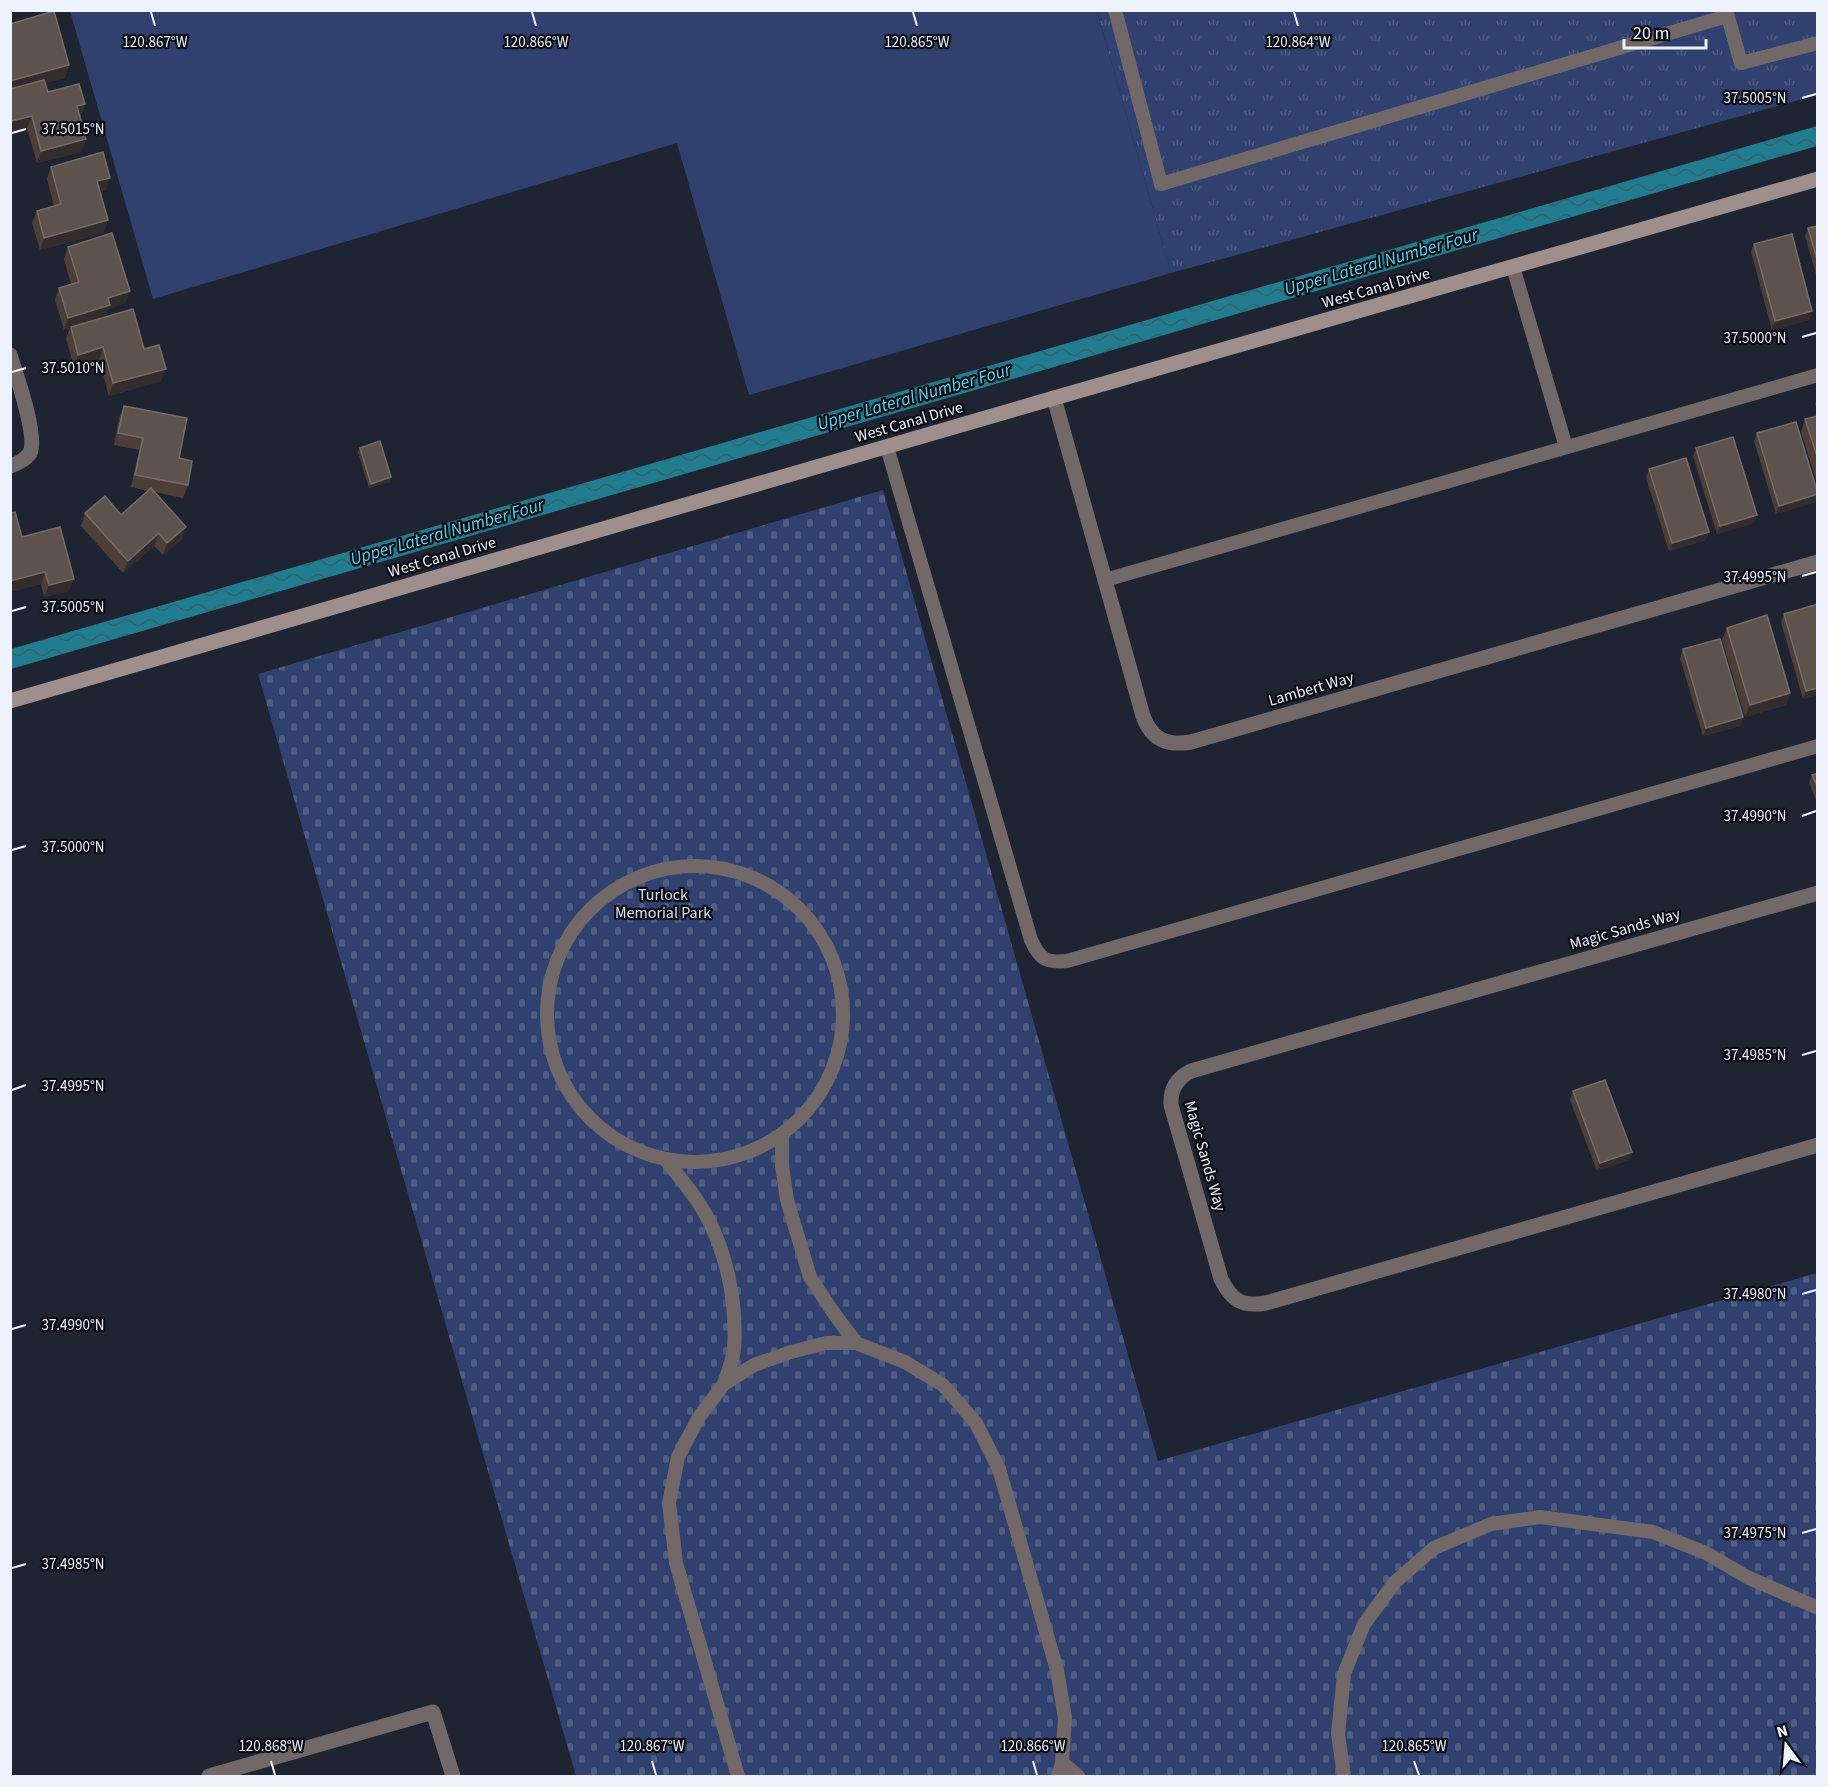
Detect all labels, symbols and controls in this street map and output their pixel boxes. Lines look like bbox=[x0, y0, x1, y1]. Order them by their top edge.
scale bar bbox=[1624, 12, 1706, 50]
text: 20 m bbox=[1633, 21, 1669, 46]
text: 120.867°W bbox=[122, 32, 188, 53]
text: 120.866°W bbox=[503, 32, 569, 53]
text: 120.865°W bbox=[884, 32, 950, 53]
text: 120.864°W bbox=[1265, 32, 1331, 53]
text: 37.5005°N bbox=[1723, 88, 1787, 109]
text: 37.5015°N bbox=[41, 119, 105, 140]
water label: Upper Lateral Number Four bbox=[1281, 222, 1482, 302]
street label: West Canal Drive bbox=[1319, 262, 1433, 314]
text: 37.5000°N bbox=[1723, 328, 1787, 349]
water label: Upper Lateral Number Four bbox=[814, 357, 1015, 437]
text: 37.5010°N bbox=[41, 358, 105, 379]
street label: West Canal Drive bbox=[852, 396, 966, 448]
water label: Upper Lateral Number Four bbox=[347, 492, 548, 572]
street label: West Canal Drive bbox=[385, 531, 499, 583]
text: 37.4995°N bbox=[1723, 567, 1787, 588]
text: 37.5005°N bbox=[41, 597, 105, 618]
street label: Lambert Way bbox=[1266, 666, 1357, 712]
text: 37.4990°N bbox=[1723, 806, 1787, 827]
text: 37.5000°N bbox=[41, 837, 105, 858]
park label: Turlock Memorial Park bbox=[615, 884, 711, 924]
street label: Magic Sands Way bbox=[1567, 903, 1683, 955]
text: 37.4985°N bbox=[1723, 1045, 1787, 1066]
text: 37.4995°N bbox=[41, 1076, 105, 1097]
street label: Magic Sands Way bbox=[1179, 1098, 1231, 1214]
text: 37.4980°N bbox=[1723, 1284, 1787, 1305]
text: 37.4990°N bbox=[41, 1315, 105, 1336]
text: 37.4975°N bbox=[1723, 1523, 1787, 1544]
text: 37.4985°N bbox=[41, 1554, 105, 1575]
north arrow bbox=[1756, 1715, 1816, 1775]
text: N bbox=[1774, 1720, 1790, 1744]
text: 120.868°W bbox=[238, 1736, 304, 1757]
text: 120.867°W bbox=[619, 1736, 685, 1757]
text: 120.866°W bbox=[1000, 1736, 1066, 1757]
text: 120.865°W bbox=[1381, 1736, 1447, 1757]

